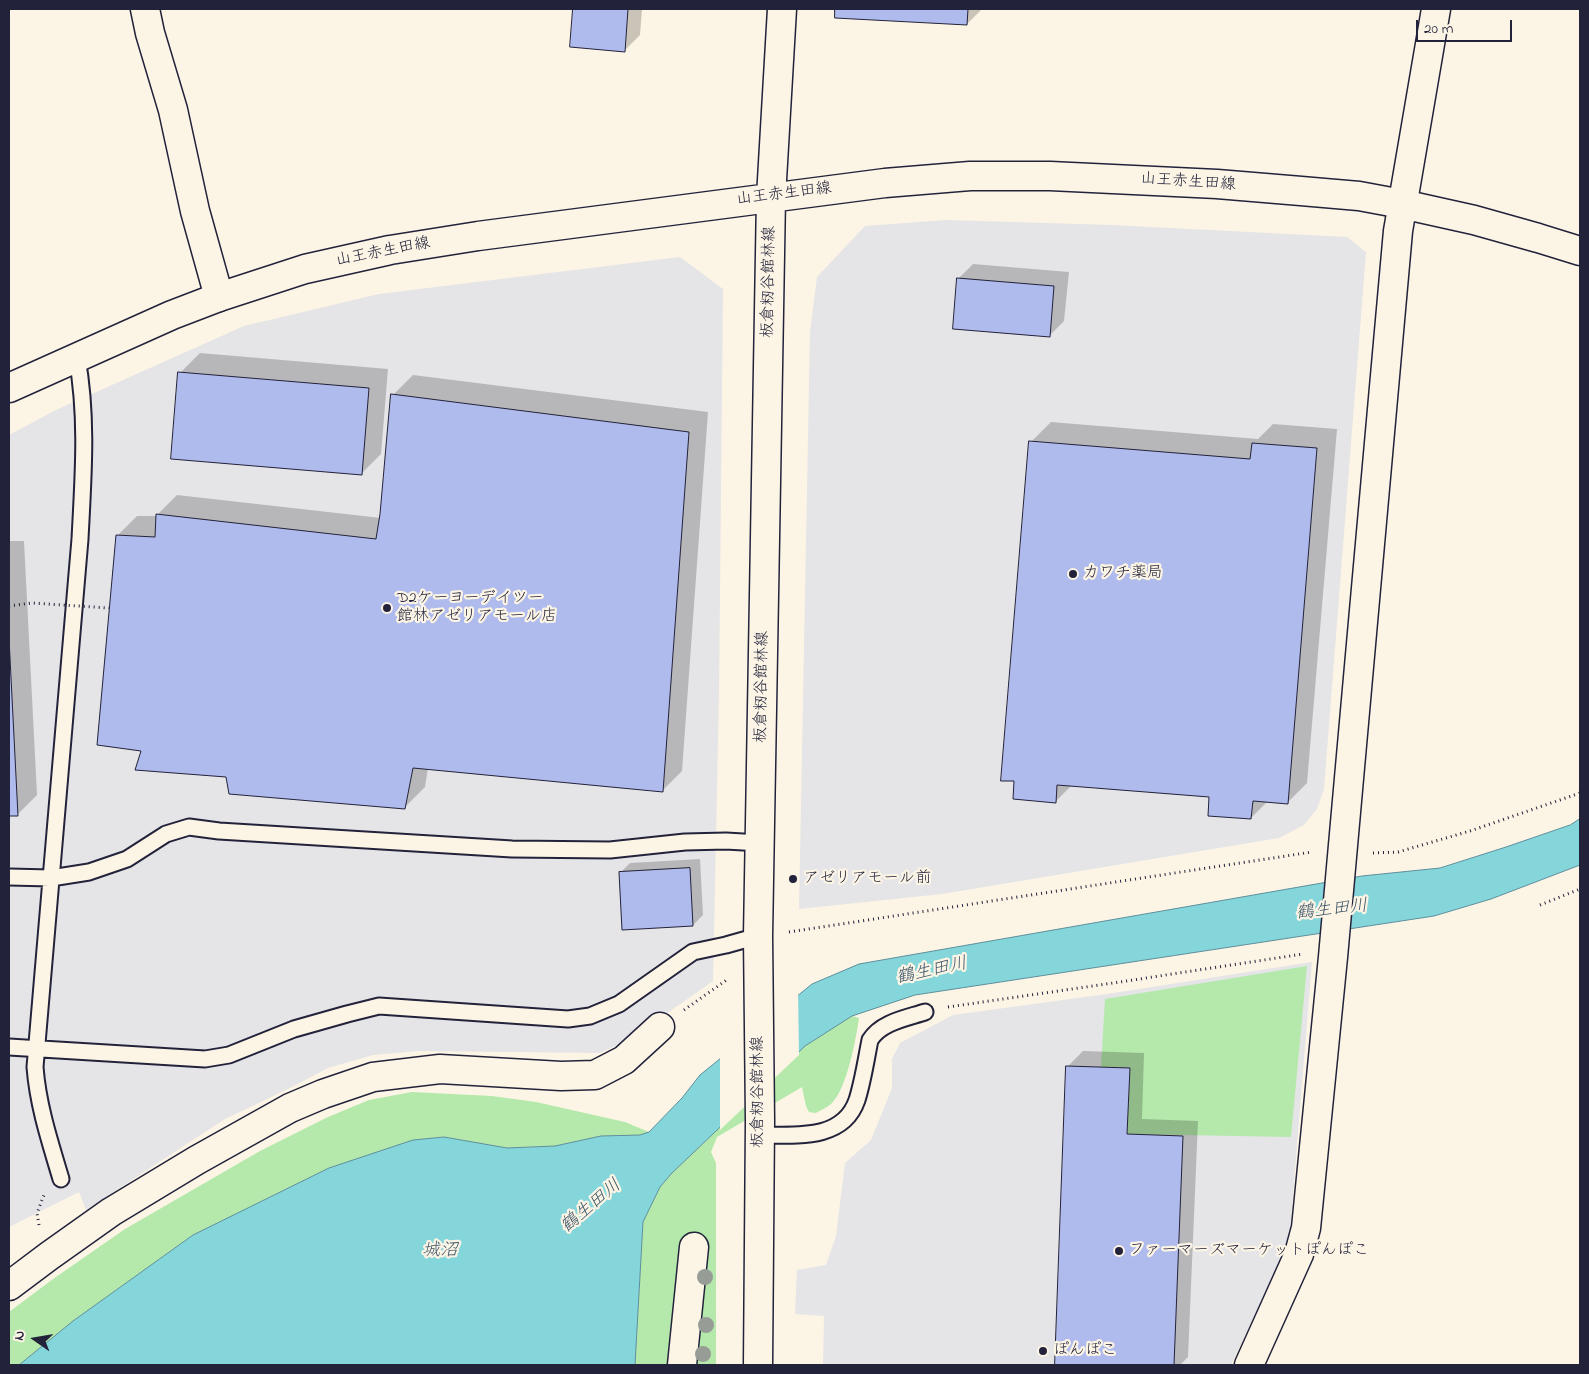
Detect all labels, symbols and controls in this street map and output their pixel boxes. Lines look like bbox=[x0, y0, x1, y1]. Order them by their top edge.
scale bar bbox=[1419, 10, 1515, 42]
text: 20 m bbox=[1424, 18, 1453, 40]
street label: 山王赤生田線 bbox=[1139, 170, 1237, 196]
street label: 山王赤生田線 bbox=[735, 180, 833, 210]
street label: 板倉籾谷館林線 bbox=[759, 226, 781, 338]
street label: 山王赤生田線 bbox=[334, 234, 432, 272]
place label: カワチ薬局 bbox=[1083, 564, 1163, 584]
marker: カワチ薬局 bbox=[1067, 568, 1079, 580]
place label: D2ケーヨーデイツー 館林アゼリアモール店 bbox=[397, 589, 557, 627]
marker: D2ケーヨーデイツー 館林アゼリアモール店 bbox=[381, 602, 393, 614]
street label: 板倉籾谷館林線 bbox=[752, 631, 774, 743]
place label: アゼリアモール前 bbox=[803, 869, 931, 889]
marker: アゼリアモール前 bbox=[787, 873, 799, 885]
water label: 鶴生田川 bbox=[1295, 896, 1369, 926]
water label: 鶴生田川 bbox=[895, 954, 969, 990]
street label: 板倉籾谷館林線 bbox=[749, 1036, 769, 1148]
water label: 鶴生田川 bbox=[557, 1176, 627, 1238]
water label: 城沼 bbox=[422, 1241, 458, 1263]
place label: ファーマーズマーケットぽんぽこ bbox=[1129, 1241, 1369, 1261]
marker: ファーマーズマーケットぽんぽこ bbox=[1113, 1245, 1125, 1257]
north arrow bbox=[10, 1314, 60, 1364]
text: N bbox=[9, 1329, 31, 1342]
place label: ぽんぽこ bbox=[1053, 1341, 1117, 1361]
marker: ぽんぽこ bbox=[1037, 1345, 1049, 1357]

